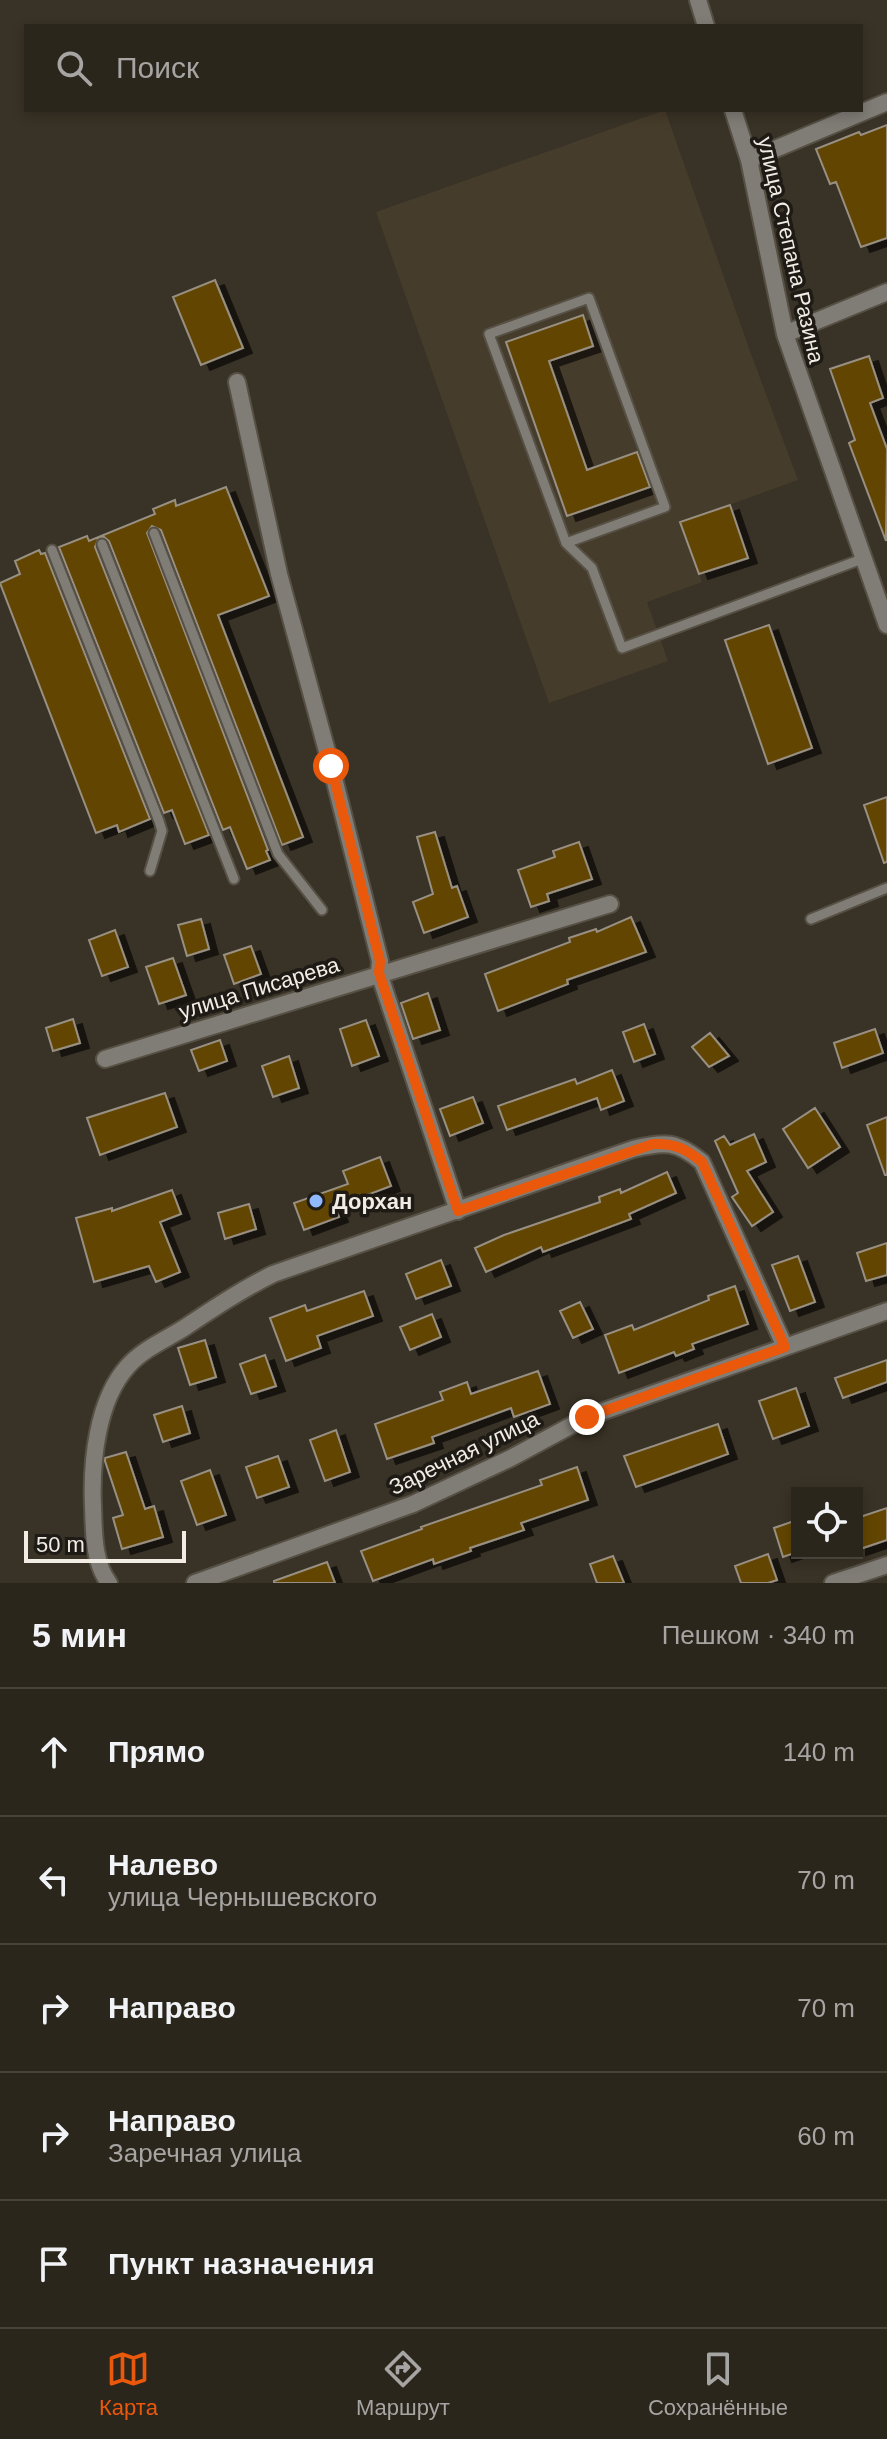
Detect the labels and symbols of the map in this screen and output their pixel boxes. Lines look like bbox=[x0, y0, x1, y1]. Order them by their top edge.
street label: улица Степана Разина bbox=[753, 134, 829, 367]
route start bbox=[313, 748, 349, 784]
street label: улица Писарева bbox=[176, 952, 343, 1024]
place label: Дорхан bbox=[332, 1189, 412, 1214]
marker: Дорхан bbox=[307, 1192, 325, 1210]
route end bbox=[569, 1399, 605, 1435]
street label: Заречная улица bbox=[385, 1406, 544, 1500]
scale bar bbox=[24, 1527, 186, 1563]

